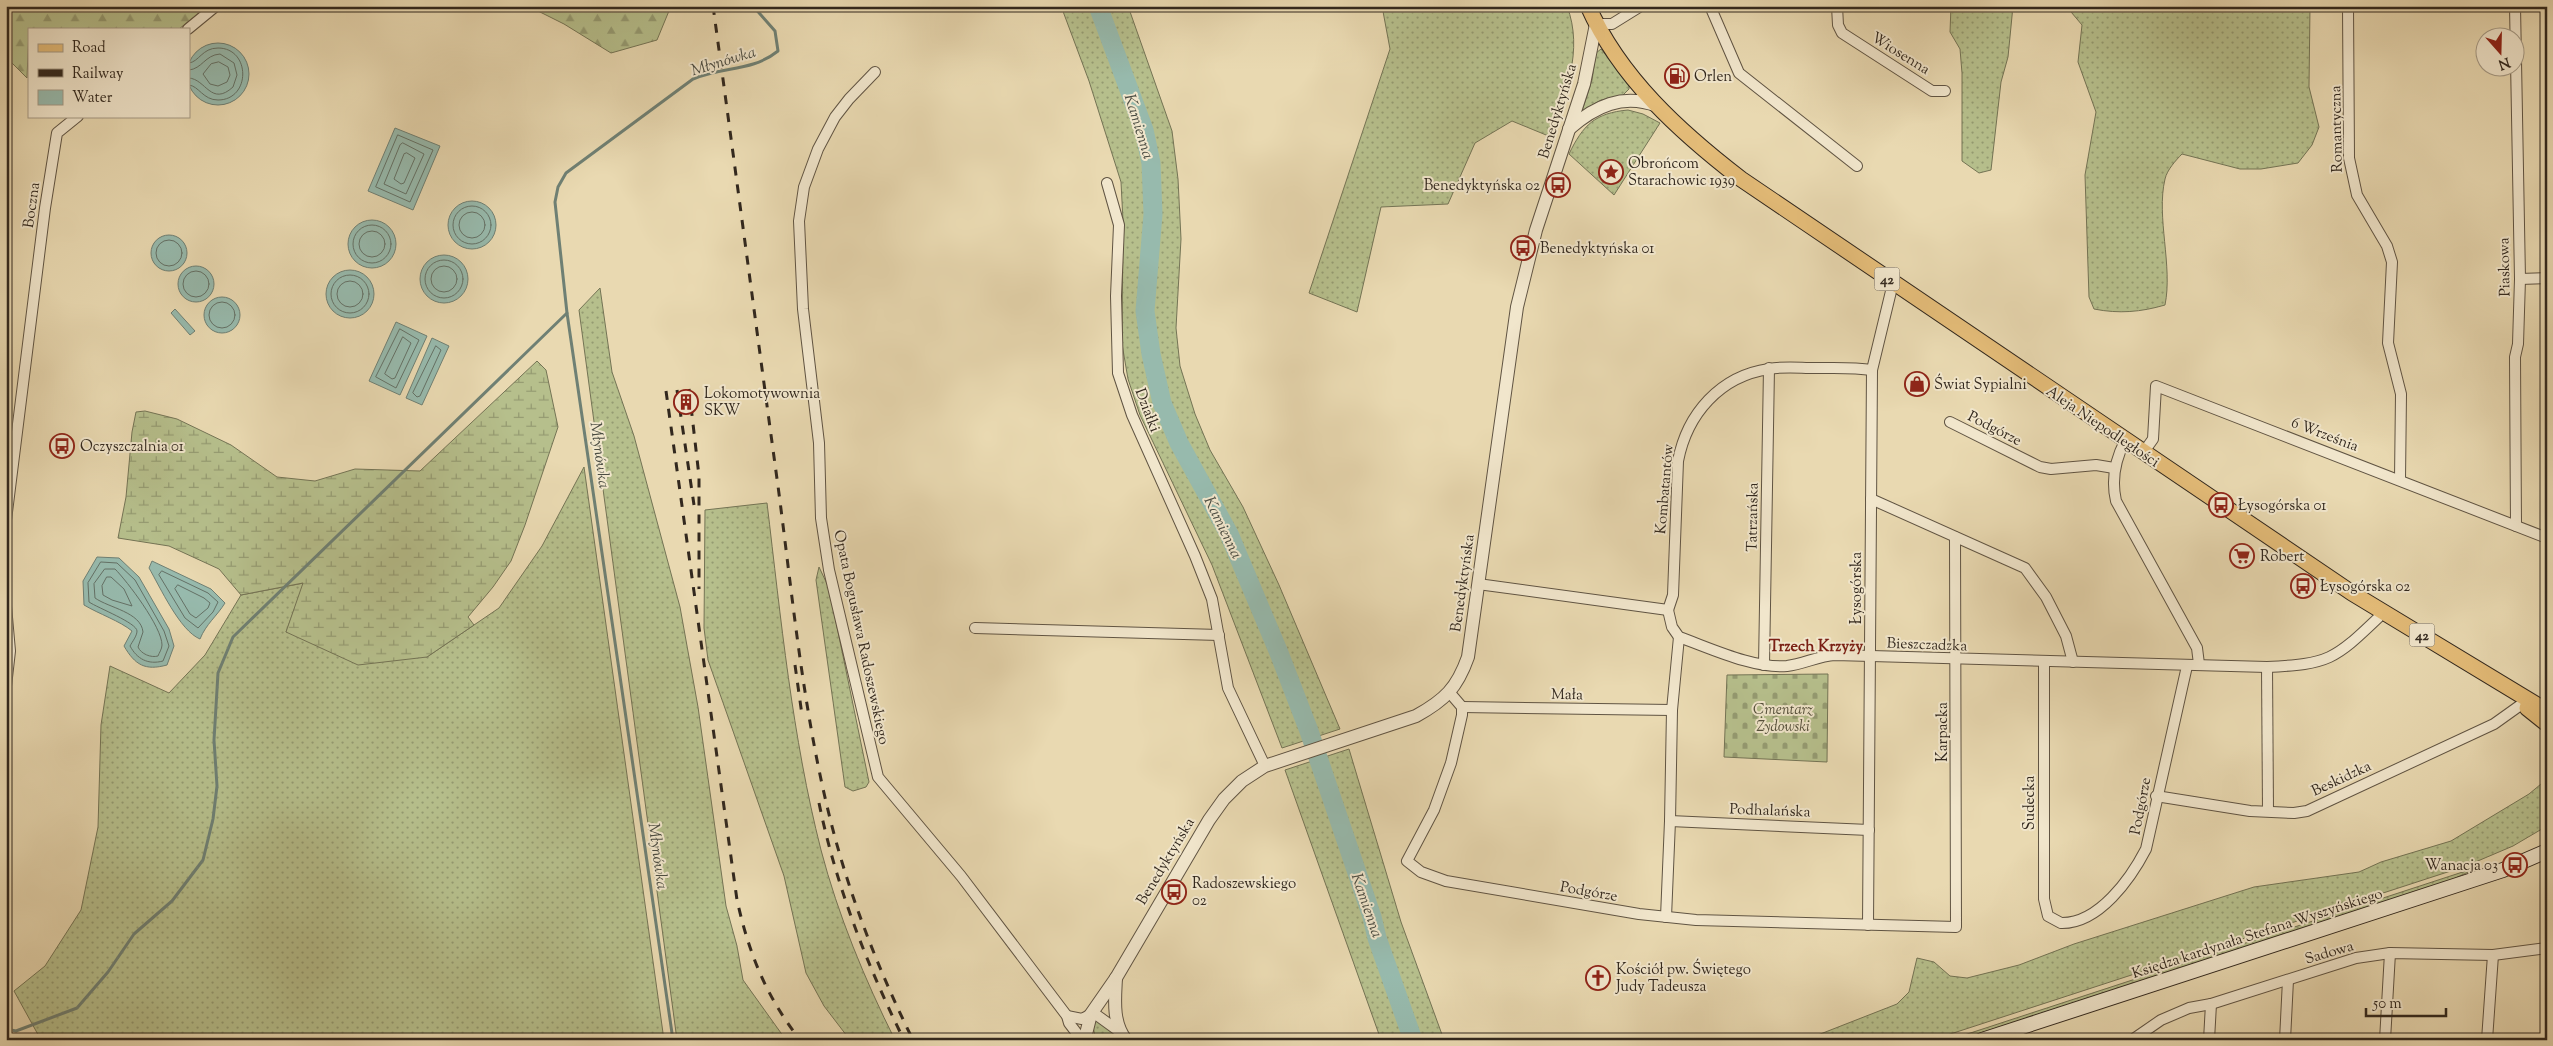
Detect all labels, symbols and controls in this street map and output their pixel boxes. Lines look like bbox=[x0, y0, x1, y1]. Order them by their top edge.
legend bbox=[28, 28, 190, 118]
street label: Wiosenna bbox=[1867, 28, 1934, 81]
north arrow bbox=[2476, 28, 2526, 78]
text: Road bbox=[72, 38, 106, 59]
water label: Młynówka bbox=[688, 42, 759, 83]
text: N bbox=[2495, 51, 2512, 74]
street label: Benedyktyńska bbox=[1534, 61, 1583, 162]
fuel station icon: Orlen bbox=[1664, 63, 1690, 89]
text: Railway bbox=[72, 64, 124, 85]
place label: Orlen bbox=[1694, 67, 1732, 88]
street label: Romantyczna bbox=[2326, 85, 2349, 173]
text: Water bbox=[72, 88, 113, 109]
water label: Kamienna bbox=[1117, 91, 1158, 162]
place label: Obrońcom Starachowic 1939 bbox=[1628, 154, 1735, 192]
place icon: Obrońcom Starachowic 1939 bbox=[1598, 159, 1624, 185]
bus stop icon: Benedyktyńska 02 bbox=[1545, 172, 1571, 198]
place label: Benedyktyńska 02 bbox=[1424, 176, 1540, 197]
street label: Boczna bbox=[19, 181, 46, 229]
bus stop icon: Benedyktyńska 01 bbox=[1510, 235, 1536, 261]
street label: Piaskowa bbox=[2494, 237, 2517, 297]
place label: Benedyktyńska 01 bbox=[1540, 239, 1654, 260]
road number: 42 bbox=[1874, 268, 1900, 290]
shop icon: Świat Sypialni bbox=[1904, 371, 1930, 397]
place label: Świat Sypialni bbox=[1934, 373, 2027, 396]
street label: Aleja Niepodległości bbox=[2041, 381, 2163, 473]
place label: Lokomotywownia SKW bbox=[704, 384, 820, 422]
street label: Działki bbox=[1129, 386, 1165, 436]
building icon: Lokomotywownia SKW bbox=[673, 389, 699, 415]
street label: Podgórze bbox=[1964, 407, 2025, 452]
street label: 6 Września bbox=[2288, 413, 2361, 458]
water label: Młynówka bbox=[582, 421, 615, 490]
bus stop icon: Oczyszczalnia 01 bbox=[49, 433, 75, 459]
place label: Oczyszczalnia 01 bbox=[80, 437, 184, 458]
street label: Kombatantów bbox=[1651, 443, 1680, 535]
street label: Tatrzańska bbox=[1742, 482, 1765, 552]
bus stop icon: Łysogórska 01 bbox=[2208, 492, 2234, 518]
water label: Kamienna bbox=[1197, 493, 1247, 563]
place label: Łysogórska 01 bbox=[2238, 496, 2326, 517]
street label: Opata Bogusława Radoszewskiego bbox=[827, 528, 894, 747]
street label: Benedyktyńska bbox=[1446, 533, 1481, 633]
supermarket icon: Robert bbox=[2229, 543, 2255, 569]
place label: Robert bbox=[2260, 547, 2304, 568]
street label: Łysogórska bbox=[1847, 552, 1868, 624]
bus stop icon: Łysogórska 02 bbox=[2290, 573, 2316, 599]
place label: Łysogórska 02 bbox=[2320, 577, 2410, 598]
road number: 42 bbox=[2410, 624, 2434, 646]
street label: Bieszczadzka bbox=[1886, 634, 1968, 657]
district label: Trzech Krzyży bbox=[1769, 636, 1863, 659]
street label: Mała bbox=[1551, 685, 1583, 706]
park label: Cmentarz Żydowski bbox=[1753, 700, 1813, 738]
street label: Karpacka bbox=[1933, 702, 1954, 762]
street label: Beskidzka bbox=[2308, 756, 2375, 802]
street label: Sudecka bbox=[2020, 776, 2041, 830]
street label: Podgórze bbox=[2126, 776, 2157, 837]
street label: Podhalańska bbox=[1729, 800, 1811, 823]
street label: Benedyktyńska bbox=[1132, 814, 1201, 909]
water label: Młynówka bbox=[640, 822, 673, 891]
bus stop icon: Wanacja 03 bbox=[2502, 852, 2528, 878]
place label: Wanacja 03 bbox=[2425, 856, 2498, 877]
water label: Kamienna bbox=[1344, 870, 1387, 941]
place label: Radoszewskiego 02 bbox=[1192, 874, 1296, 912]
street label: Podgórze bbox=[1558, 877, 1619, 908]
bus stop icon: Radoszewskiego 02 bbox=[1161, 879, 1187, 905]
street label: Księdza kardynała Stefana Wyszyńskiego bbox=[2129, 884, 2386, 985]
street label: Sadowa bbox=[2303, 936, 2356, 970]
place label: Kościół pw. Świętego Judy Tadeusza bbox=[1615, 958, 1751, 998]
church icon: Kościół pw. Świętego Judy Tadeusza bbox=[1585, 965, 1611, 991]
scale bar bbox=[2366, 986, 2446, 1018]
text: 50 m bbox=[2372, 994, 2402, 1015]

